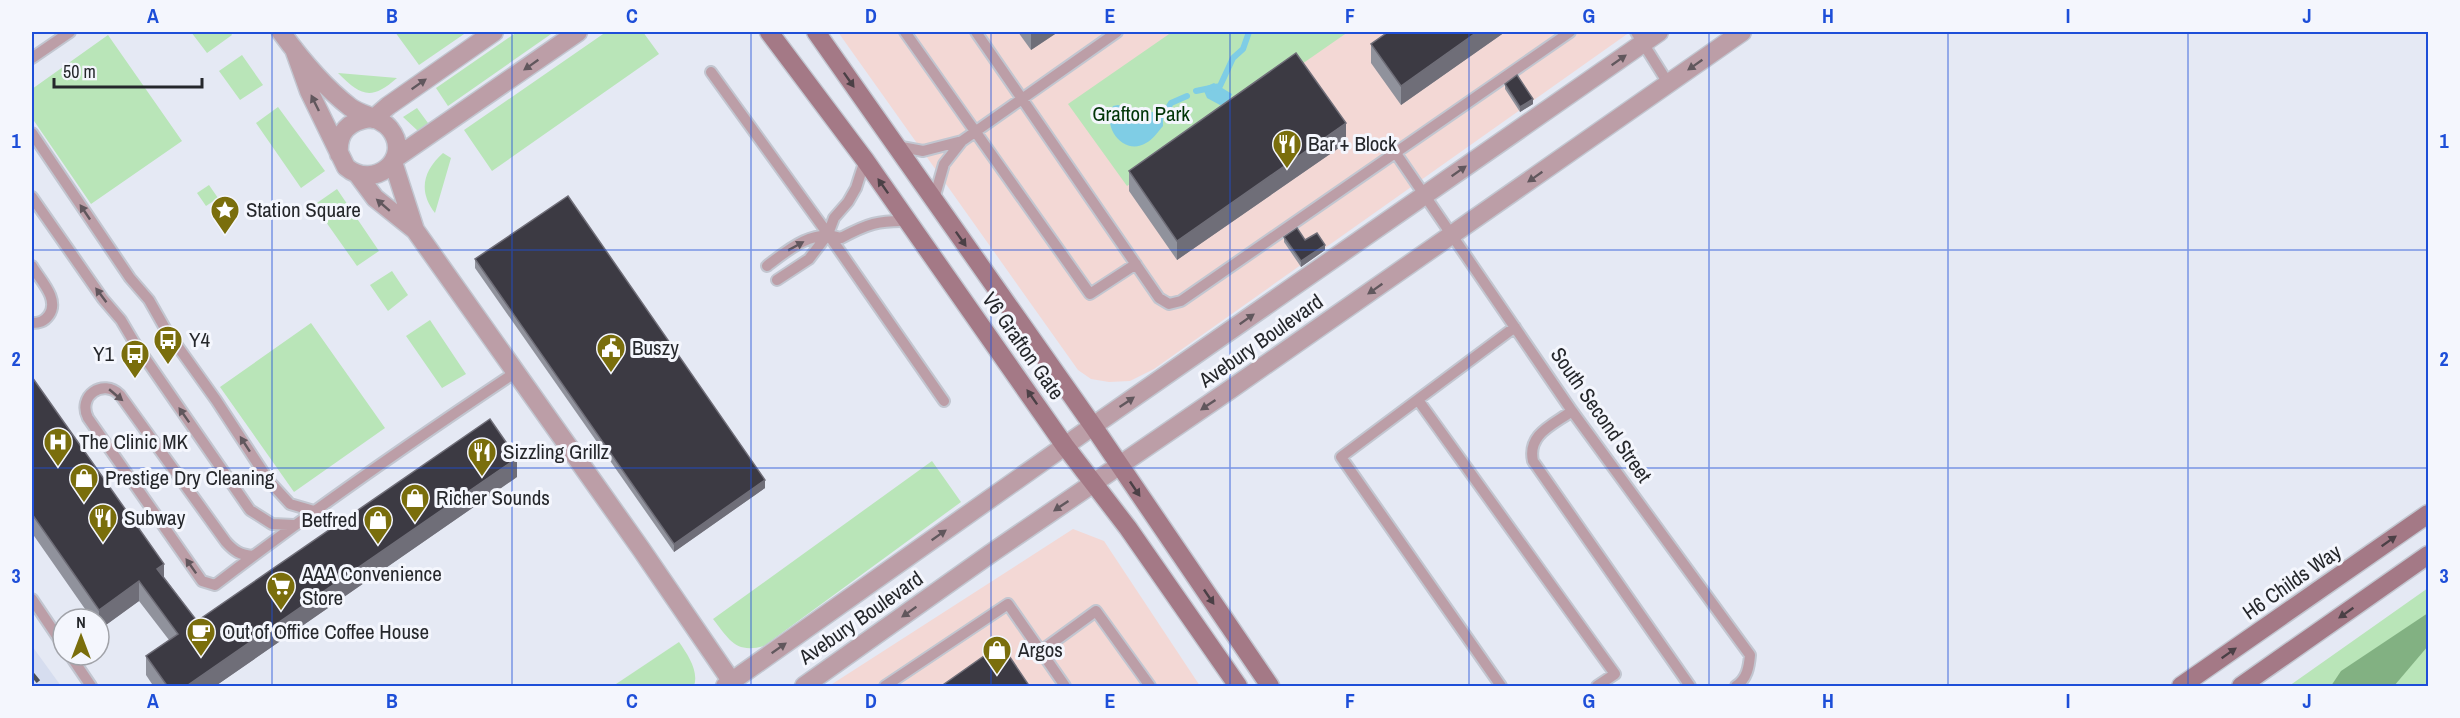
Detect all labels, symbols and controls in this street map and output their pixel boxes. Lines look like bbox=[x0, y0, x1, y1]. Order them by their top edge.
text: A bbox=[147, 2, 159, 29]
text: B bbox=[386, 2, 398, 29]
text: C bbox=[626, 2, 638, 29]
text: D bbox=[865, 2, 877, 29]
text: E bbox=[1105, 2, 1116, 29]
text: F bbox=[1345, 2, 1355, 29]
text: G bbox=[1583, 2, 1595, 29]
text: H bbox=[1822, 2, 1834, 29]
text: I bbox=[2066, 2, 2070, 29]
text: J bbox=[2302, 2, 2312, 29]
scale bar bbox=[54, 51, 202, 89]
one-way arrow bbox=[1610, 54, 1626, 66]
text: 50 m bbox=[63, 59, 96, 84]
one-way arrow bbox=[523, 59, 539, 71]
one-way arrow bbox=[1687, 59, 1703, 71]
one-way arrow bbox=[843, 71, 855, 87]
one-way arrow bbox=[412, 78, 427, 90]
one-way arrow bbox=[310, 94, 320, 111]
park label: Grafton Park bbox=[1092, 99, 1190, 128]
text: 1 bbox=[11, 127, 21, 154]
text: 1 bbox=[2439, 127, 2449, 154]
restaurant icon: Bar + Block bbox=[1271, 128, 1303, 170]
place label: Bar + Block bbox=[1308, 129, 1397, 158]
one-way arrow bbox=[1450, 165, 1466, 177]
one-way arrow bbox=[1527, 171, 1543, 183]
one-way arrow bbox=[877, 179, 889, 195]
place icon: Station Square bbox=[209, 194, 241, 236]
place label: Station Square bbox=[246, 195, 361, 224]
one-way arrow bbox=[376, 199, 391, 212]
one-way arrow bbox=[80, 204, 91, 220]
one-way arrow bbox=[955, 231, 967, 247]
one-way arrow bbox=[788, 241, 805, 251]
one-way arrow bbox=[1367, 282, 1383, 294]
street label: V6 Grafton Gate bbox=[976, 286, 1071, 405]
one-way arrow bbox=[95, 287, 107, 302]
street label: Avebury Boulevard bbox=[1192, 287, 1329, 395]
one-way arrow bbox=[1239, 313, 1255, 325]
bus stop icon: Y4 bbox=[152, 324, 184, 366]
place label: Y4 bbox=[189, 325, 210, 354]
public building icon: Buszy bbox=[595, 332, 627, 374]
place label: Buszy bbox=[632, 333, 679, 362]
bus stop icon: Y1 bbox=[119, 338, 151, 380]
place label: Y1 bbox=[93, 339, 114, 368]
street label: South Second Street bbox=[1544, 341, 1659, 488]
text: 2 bbox=[11, 345, 21, 372]
text: 2 bbox=[2439, 345, 2449, 372]
one-way arrow bbox=[109, 388, 124, 401]
one-way arrow bbox=[1026, 389, 1037, 406]
one-way arrow bbox=[1119, 396, 1135, 408]
one-way arrow bbox=[1200, 399, 1216, 410]
one-way arrow bbox=[179, 407, 190, 423]
hospital icon: The Clinic MK bbox=[42, 426, 74, 468]
place label: The Clinic MK bbox=[79, 427, 189, 456]
restaurant icon: Sizzling Grillz bbox=[466, 436, 498, 478]
one-way arrow bbox=[239, 437, 251, 453]
place label: Sizzling Grillz bbox=[503, 437, 610, 466]
shop icon: Prestige Dry Cleaning bbox=[68, 462, 100, 504]
place label: Prestige Dry Cleaning bbox=[105, 463, 275, 492]
one-way arrow bbox=[1129, 480, 1141, 496]
shop icon: Richer Sounds bbox=[399, 482, 431, 524]
place label: Richer Sounds bbox=[436, 483, 550, 512]
one-way arrow bbox=[1054, 500, 1070, 512]
restaurant icon: Subway bbox=[87, 502, 119, 544]
place label: Subway bbox=[124, 503, 186, 532]
shop icon: Betfred bbox=[362, 504, 394, 546]
place label: Betfred bbox=[301, 505, 357, 534]
one-way arrow bbox=[930, 529, 946, 541]
one-way arrow bbox=[2380, 535, 2396, 547]
street label: H6 Childs Way bbox=[2237, 537, 2347, 626]
one-way arrow bbox=[185, 558, 197, 574]
place label: AAA Convenience Store bbox=[301, 559, 442, 612]
text: 3 bbox=[11, 562, 21, 589]
text: 3 bbox=[2439, 562, 2449, 589]
street label: Avebury Boulevard bbox=[792, 564, 929, 672]
supermarket icon: AAA Convenience Store bbox=[265, 570, 297, 612]
one-way arrow bbox=[1203, 589, 1214, 605]
one-way arrow bbox=[901, 606, 917, 618]
north arrow bbox=[51, 607, 111, 667]
one-way arrow bbox=[2339, 607, 2355, 619]
text: N bbox=[76, 611, 86, 633]
cafe icon: Out of Office Coffee House bbox=[185, 616, 217, 658]
place label: Out of Office Coffee House bbox=[222, 617, 429, 646]
shop icon: Argos bbox=[981, 634, 1013, 676]
place label: Argos bbox=[1017, 635, 1063, 664]
one-way arrow bbox=[771, 642, 787, 654]
one-way arrow bbox=[2220, 647, 2236, 659]
text: A bbox=[147, 687, 159, 714]
text: B bbox=[386, 687, 398, 714]
text: C bbox=[626, 687, 638, 714]
text: D bbox=[865, 687, 877, 714]
text: E bbox=[1105, 687, 1116, 714]
text: F bbox=[1345, 687, 1355, 714]
text: G bbox=[1583, 687, 1595, 714]
text: H bbox=[1822, 687, 1834, 714]
text: I bbox=[2066, 687, 2070, 714]
text: J bbox=[2302, 687, 2312, 714]

